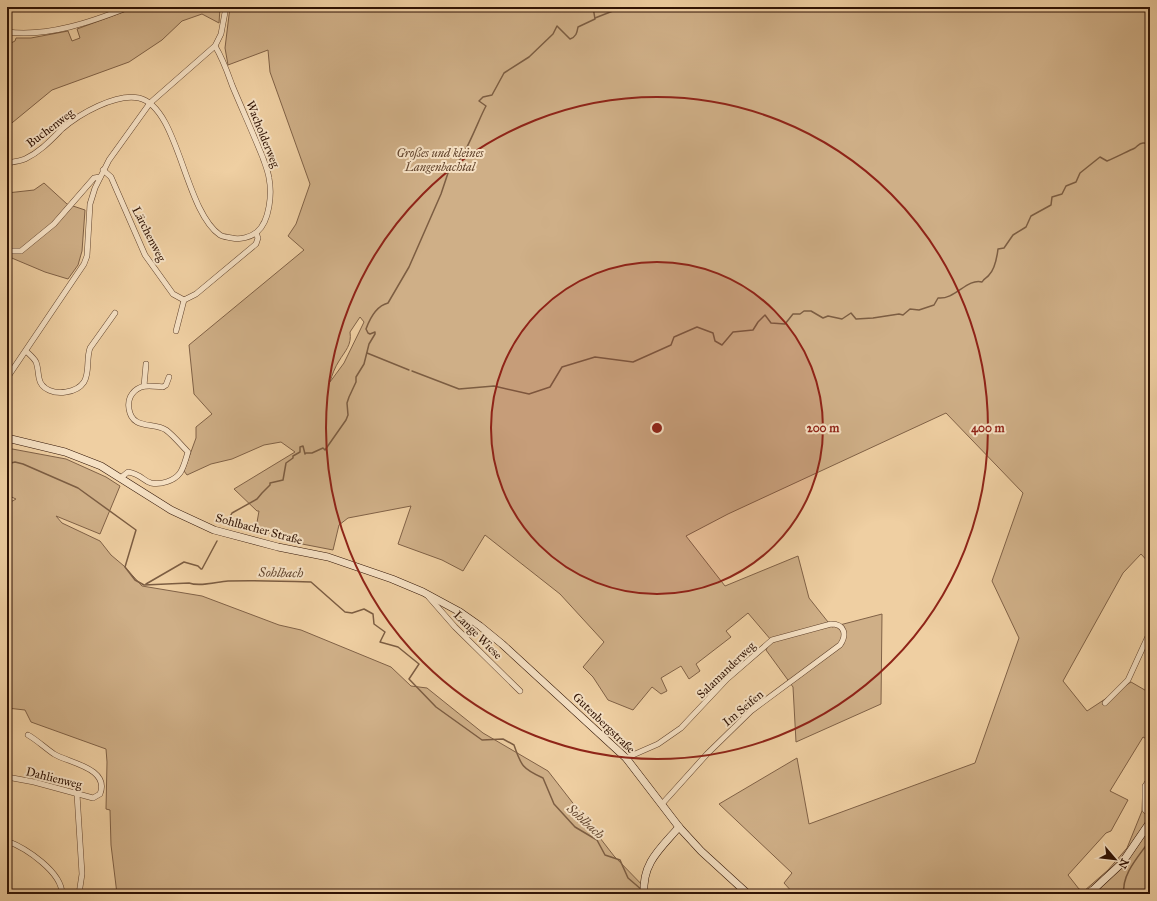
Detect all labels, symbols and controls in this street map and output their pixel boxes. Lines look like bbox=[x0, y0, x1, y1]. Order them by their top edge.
street label: Wacholderweg bbox=[242, 99, 283, 170]
street label: Buchenweg bbox=[24, 105, 77, 151]
park label: Großes und kleines Langenbachtal bbox=[396, 146, 484, 174]
street label: Lärchenweg bbox=[128, 204, 169, 265]
centre of rings bbox=[650, 421, 664, 435]
text: 200 m bbox=[807, 421, 840, 435]
text: 400 m bbox=[971, 421, 1006, 436]
street label: Sohlbacher Straße bbox=[214, 511, 304, 547]
water label: Sohlbach bbox=[257, 565, 304, 581]
street label: Lange Wiese bbox=[450, 608, 505, 663]
street label: Salamanderweg bbox=[694, 638, 759, 702]
street label: Im Seifen bbox=[720, 687, 766, 729]
street label: Gutenbergstraße bbox=[569, 690, 638, 757]
street label: Dahlienweg bbox=[24, 764, 84, 793]
water label: Sohlbach bbox=[563, 800, 608, 843]
north arrow bbox=[1095, 839, 1135, 879]
text: N bbox=[1115, 856, 1131, 871]

